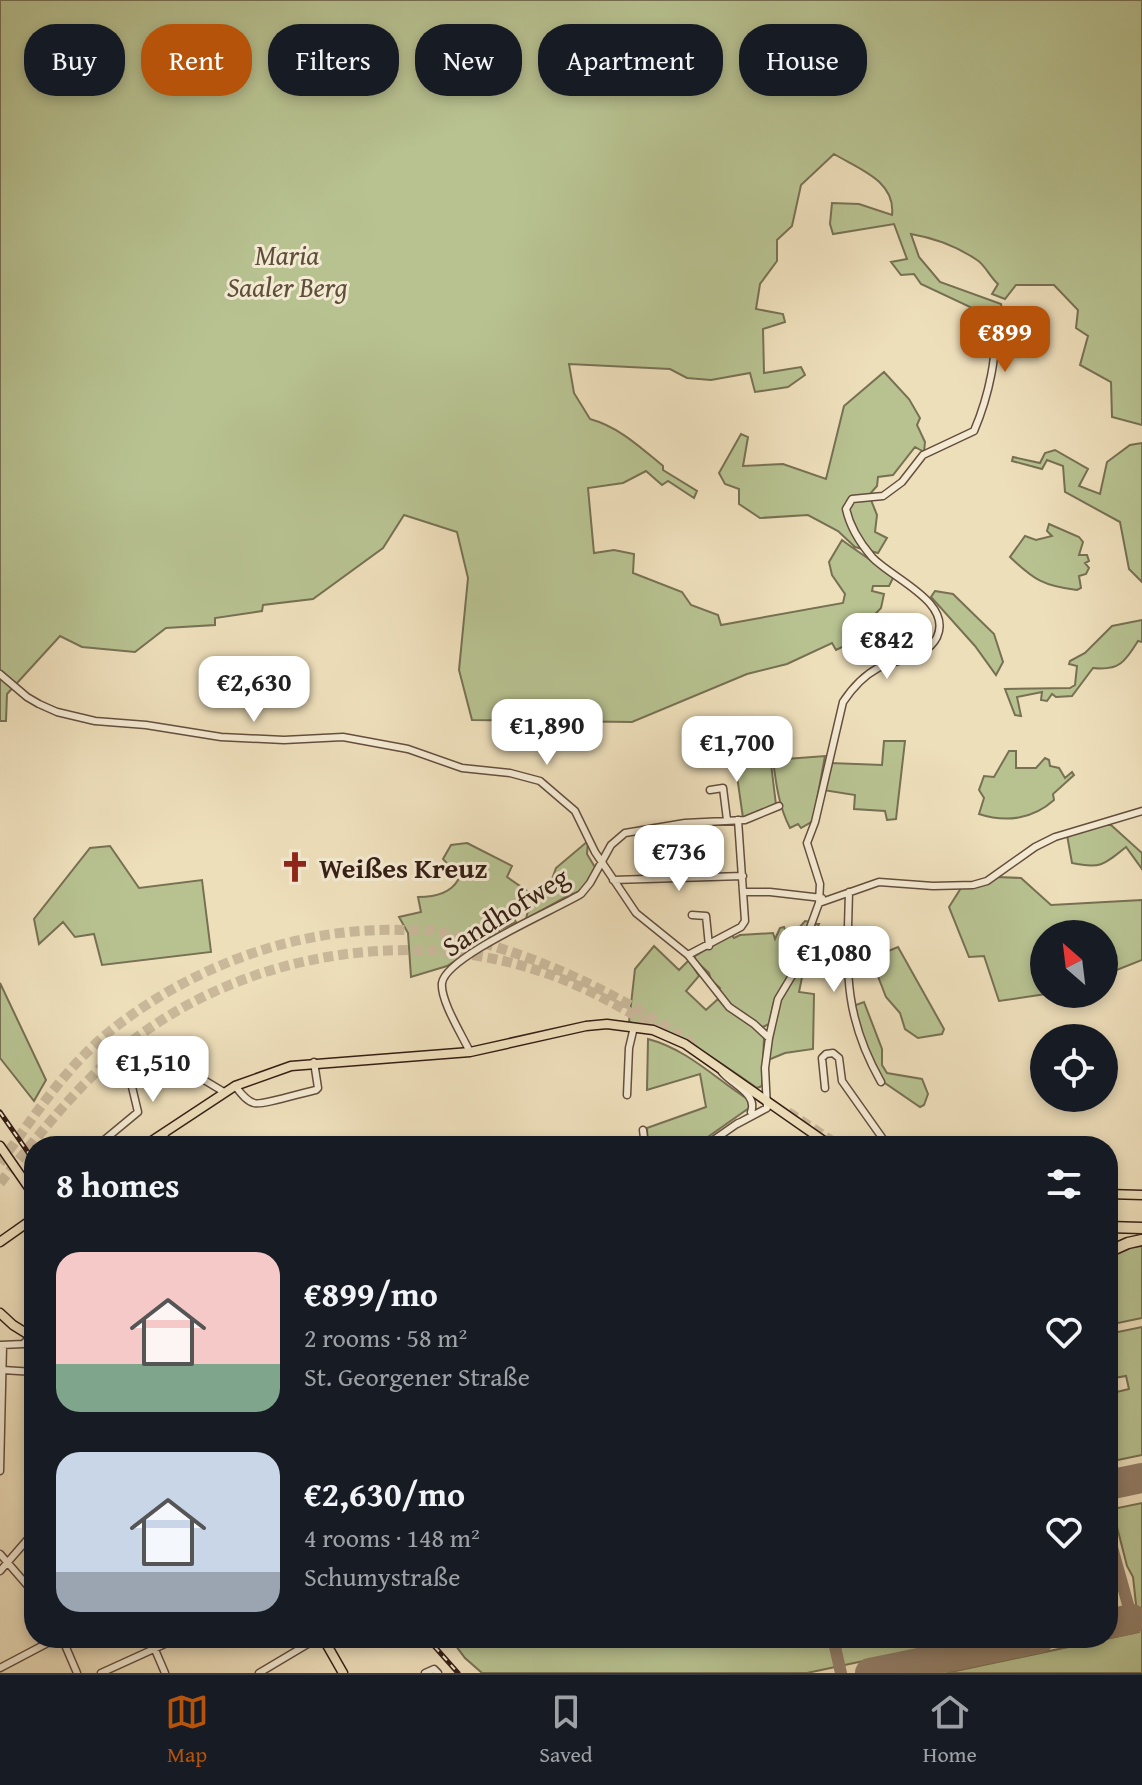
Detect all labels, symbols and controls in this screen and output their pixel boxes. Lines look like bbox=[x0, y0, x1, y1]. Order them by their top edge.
chip: Buy bbox=[24, 24, 125, 96]
chip: Rent bbox=[141, 24, 252, 96]
chip: Filters bbox=[268, 24, 399, 96]
chip: New bbox=[415, 24, 522, 96]
chip: Apartment bbox=[538, 24, 723, 96]
chip: House bbox=[739, 24, 867, 96]
park label: Maria Saaler Berg bbox=[227, 234, 348, 307]
pin: €899 bbox=[958, 306, 1052, 374]
text: €899 bbox=[978, 312, 1032, 351]
pin: €842 bbox=[840, 613, 934, 681]
text: €842 bbox=[860, 619, 914, 658]
pin: €2,630 bbox=[189, 656, 319, 724]
text: €2,630 bbox=[217, 662, 291, 701]
pin: €1,890 bbox=[482, 699, 612, 767]
text: €1,890 bbox=[510, 705, 584, 744]
pin: €1,700 bbox=[672, 716, 802, 784]
text: €1,700 bbox=[700, 722, 774, 761]
pin: €736 bbox=[632, 825, 726, 893]
text: €736 bbox=[652, 831, 706, 870]
place label: Weißes Kreuz bbox=[319, 847, 488, 888]
church icon: Weißes Kreuz bbox=[278, 850, 312, 884]
street label: Sandhofweg bbox=[434, 856, 577, 966]
north arrow bbox=[1030, 920, 1118, 1008]
map controls bbox=[1030, 920, 1118, 1112]
pin: €1,080 bbox=[769, 926, 899, 994]
text: €1,080 bbox=[797, 932, 871, 971]
button: locate bbox=[1030, 1024, 1118, 1112]
pin: €1,510 bbox=[88, 1036, 218, 1104]
text: €1,510 bbox=[116, 1042, 190, 1081]
text: 8 homes bbox=[56, 1160, 180, 1209]
icon: filters bbox=[1042, 1162, 1086, 1206]
text: €899/mo bbox=[304, 1269, 438, 1318]
icon: home bbox=[120, 1284, 216, 1380]
icon: heart bbox=[1042, 1310, 1086, 1354]
text: 2 rooms · 58 m² bbox=[304, 1318, 467, 1357]
text: St. Georgener Straße bbox=[304, 1357, 530, 1396]
text: €2,630/mo bbox=[304, 1469, 465, 1518]
icon: home bbox=[120, 1484, 216, 1580]
icon: heart bbox=[1042, 1510, 1086, 1554]
text: 4 rooms · 148 m² bbox=[304, 1518, 480, 1557]
text: Schumystraße bbox=[304, 1557, 460, 1596]
tab: Map bbox=[165, 1690, 209, 1770]
tab: Saved bbox=[539, 1690, 593, 1770]
tab: Home bbox=[923, 1690, 977, 1770]

